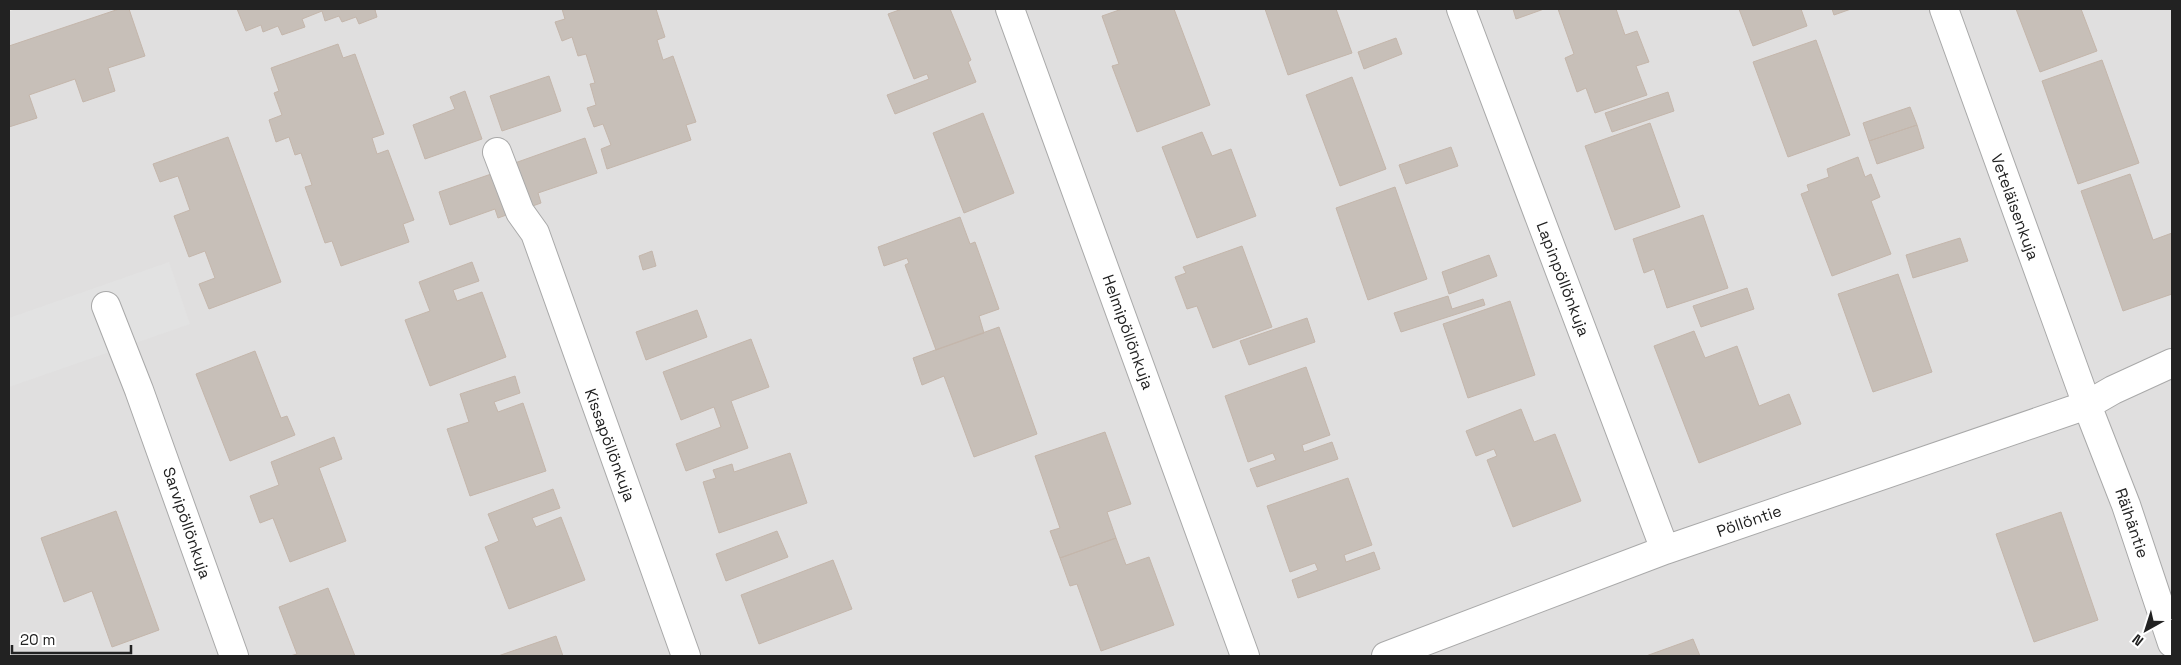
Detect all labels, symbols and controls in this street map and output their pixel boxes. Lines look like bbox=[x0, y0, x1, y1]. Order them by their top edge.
street label: Veteläisenkuja bbox=[1986, 151, 2044, 263]
street label: Lapinpöllönkuja bbox=[1531, 219, 1595, 339]
street label: Helmipöllönkuja bbox=[1097, 272, 1159, 392]
street label: Kissapöllönkuja bbox=[580, 386, 640, 504]
street label: Sarvipöllönkuja bbox=[158, 464, 216, 582]
street label: Räihäntie bbox=[2110, 485, 2154, 561]
street label: Pöllöntie bbox=[1714, 500, 1784, 542]
north arrow bbox=[2121, 605, 2171, 655]
scale bar bbox=[12, 622, 131, 654]
text: 20 m bbox=[20, 630, 55, 649]
text: N bbox=[2129, 630, 2147, 650]

